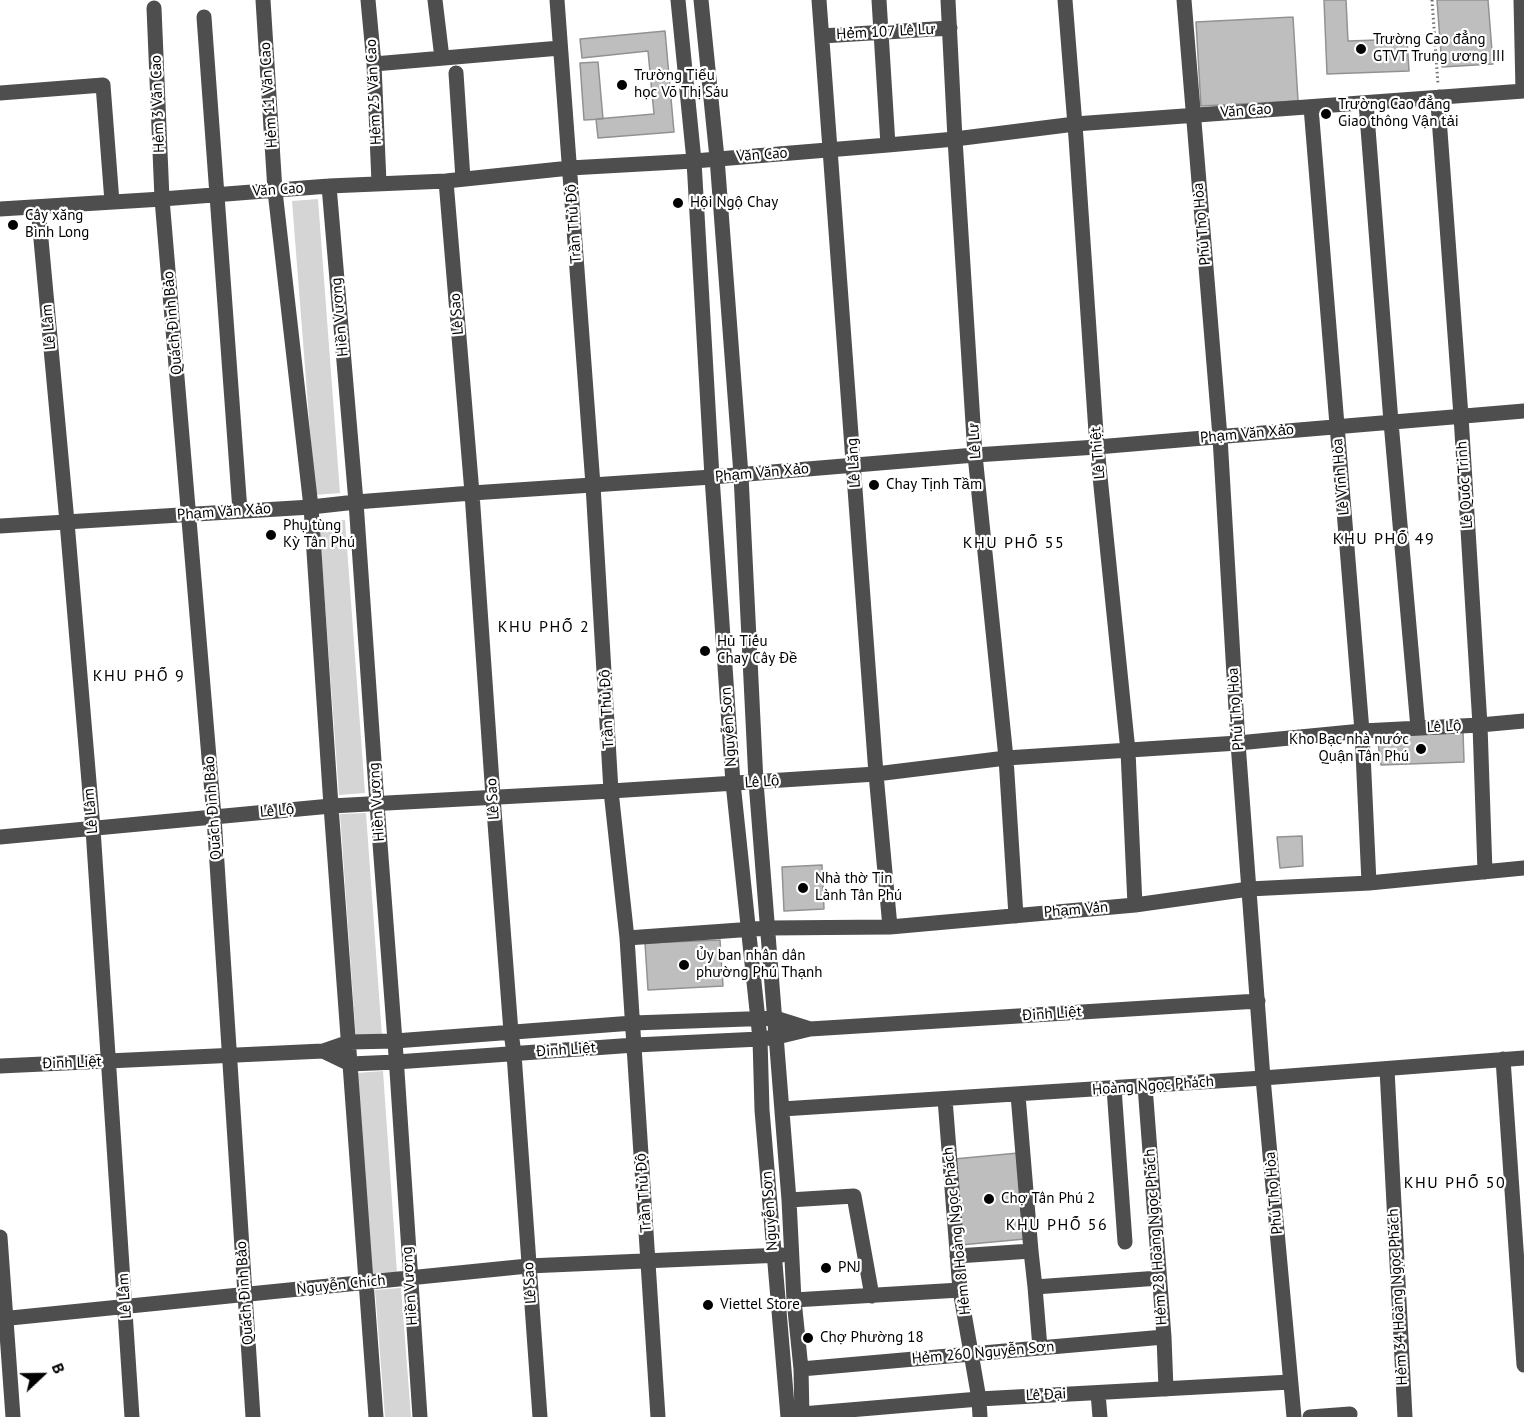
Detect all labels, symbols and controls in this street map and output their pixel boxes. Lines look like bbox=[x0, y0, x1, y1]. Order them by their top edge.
street label: Hẻm 107 Lê Lư bbox=[836, 20, 936, 44]
place label: Trường Cao đẳng GTVT Trung ương III bbox=[1373, 31, 1505, 66]
street label: Hẻm 25 Văn Cao bbox=[362, 38, 386, 146]
street label: Hẻm 11 Văn Cao bbox=[256, 41, 282, 149]
marker: Trường Cao đẳng GTVT Trung ương III bbox=[1354, 42, 1368, 56]
street label: Hẻm 3 Văn Cao bbox=[147, 55, 169, 153]
place label: Trường Tiểu học Võ Thị Sáu bbox=[634, 67, 728, 102]
marker: Trường Tiểu học Võ Thị Sáu bbox=[615, 78, 629, 92]
place label: Trường Cao đẳng Giao thông Vận tải bbox=[1338, 96, 1459, 131]
street label: Văn Cao bbox=[1220, 100, 1272, 122]
marker: Trường Cao đẳng Giao thông Vận tải bbox=[1319, 107, 1333, 121]
street label: Văn Cao bbox=[736, 144, 788, 166]
street label: Văn Cao bbox=[252, 179, 304, 201]
street label: Phú Thọ Hòa bbox=[1189, 182, 1215, 266]
street label: Trần Thủ Độ bbox=[562, 184, 586, 264]
place label: Hội Ngộ Chay bbox=[690, 194, 778, 212]
marker: Hội Ngộ Chay bbox=[671, 196, 685, 210]
place label: Cây xăng Bình Long bbox=[25, 207, 89, 242]
marker: Cây xăng Bình Long bbox=[6, 218, 20, 232]
street label: Quách Đình Bảo bbox=[159, 270, 187, 376]
street label: Hiền Vương bbox=[328, 277, 352, 357]
street label: Lê Sao bbox=[446, 292, 468, 336]
street label: Lê Lâm bbox=[38, 303, 60, 351]
street label: Phạm Văn Xảo bbox=[1199, 421, 1295, 447]
street label: Lê Lư bbox=[965, 422, 985, 460]
street label: Lê Thiệt bbox=[1087, 426, 1109, 480]
street label: Lê Lăng bbox=[843, 437, 865, 489]
street label: Lê Vĩnh Hòa bbox=[1329, 438, 1353, 516]
street label: Lê Quốc Trinh bbox=[1453, 441, 1477, 529]
street label: Phạm Văn Xảo bbox=[714, 460, 810, 486]
place label: Chay Tịnh Tầm bbox=[886, 476, 982, 494]
marker: Chay Tịnh Tầm bbox=[867, 478, 881, 492]
street label: Phạm Văn Xảo bbox=[176, 500, 272, 524]
place label: Phụ tùng Kỳ Tân Phú bbox=[283, 517, 355, 552]
marker: Phụ tùng Kỳ Tân Phú bbox=[264, 528, 278, 542]
district label: KHU PHỐ 49 bbox=[1333, 529, 1435, 549]
district label: KHU PHỐ 55 bbox=[963, 533, 1065, 553]
district label: KHU PHỐ 2 bbox=[498, 617, 590, 637]
place label: Hủ Tiếu Chay Cây Đề bbox=[717, 633, 797, 668]
marker: Hủ Tiếu Chay Cây Đề bbox=[698, 644, 712, 658]
district label: KHU PHỐ 9 bbox=[93, 666, 185, 686]
street label: Phú Thọ Hòa bbox=[1224, 667, 1248, 751]
street label: Trần Thủ Độ bbox=[596, 669, 618, 749]
street label: Nguyễn Sơn bbox=[717, 687, 741, 767]
street label: Lê Lộ bbox=[1426, 717, 1462, 737]
place label: Kho Bạc nhà nước Quận Tân Phú bbox=[1289, 731, 1409, 766]
marker: Kho Bạc nhà nước Quận Tân Phú bbox=[1414, 742, 1428, 756]
street label: Quách Đình Bảo bbox=[200, 755, 226, 861]
street label: Hiền Vương bbox=[365, 762, 389, 842]
street label: Lê Lộ bbox=[744, 772, 780, 792]
street label: Lê Sao bbox=[483, 777, 503, 821]
street label: Lê Lâm bbox=[80, 787, 102, 835]
street label: Lê Lộ bbox=[259, 801, 295, 821]
place label: Nhà thờ Tin Lành Tân Phú bbox=[815, 870, 902, 905]
marker: Nhà thờ Tin Lành Tân Phú bbox=[796, 881, 810, 895]
street label: Phạm Vấn bbox=[1043, 898, 1109, 922]
place label: Ủy ban nhân dân phường Phú Thạnh bbox=[696, 947, 822, 982]
marker: Ủy ban nhân dân phường Phú Thạnh bbox=[677, 958, 691, 972]
street label: Đinh Liệt bbox=[1022, 1003, 1082, 1025]
street label: Đinh Liệt bbox=[536, 1039, 596, 1061]
street label: Đinh Liệt bbox=[42, 1053, 102, 1073]
street label: Hoàng Ngọc Phách bbox=[1091, 1073, 1215, 1099]
street label: Hẻm 8 Hoàng Ngọc Phách bbox=[939, 1146, 975, 1316]
street label: Hẻm 28 Hoàng Ngọc Phách bbox=[1141, 1148, 1171, 1326]
street label: Phú Thọ Hòa bbox=[1261, 1151, 1287, 1235]
street label: Trần Thủ Độ bbox=[632, 1153, 656, 1233]
street label: Nguyễn Sơn bbox=[758, 1171, 782, 1251]
district label: KHU PHỐ 50 bbox=[1404, 1173, 1506, 1193]
place label: Chợ Tân Phú 2 bbox=[1001, 1190, 1095, 1208]
marker: Chợ Tân Phú 2 bbox=[982, 1192, 996, 1206]
street label: Hẻm 34 Hoàng Ngọc Phách bbox=[1384, 1208, 1412, 1386]
district label: KHU PHỐ 56 bbox=[1006, 1215, 1108, 1235]
street label: Quách Đình Bảo bbox=[232, 1240, 258, 1346]
street label: Hiền Vương bbox=[398, 1246, 422, 1326]
place label: PNJ bbox=[838, 1259, 861, 1277]
street label: Lê Sao bbox=[520, 1261, 540, 1305]
marker: PNJ bbox=[819, 1261, 833, 1275]
street label: Nguyễn Chích bbox=[296, 1271, 386, 1299]
street label: Lê Lâm bbox=[114, 1272, 136, 1320]
place label: Viettel Store bbox=[720, 1296, 800, 1314]
marker: Viettel Store bbox=[701, 1298, 715, 1312]
place label: Chợ Phường 18 bbox=[820, 1329, 924, 1347]
marker: Chợ Phường 18 bbox=[801, 1331, 815, 1345]
street label: Hẻm 260 Nguyễn Sơn bbox=[911, 1338, 1055, 1368]
north arrow bbox=[12, 1345, 72, 1405]
text: B bbox=[48, 1360, 70, 1376]
street label: Lê Đại bbox=[1025, 1385, 1067, 1405]

